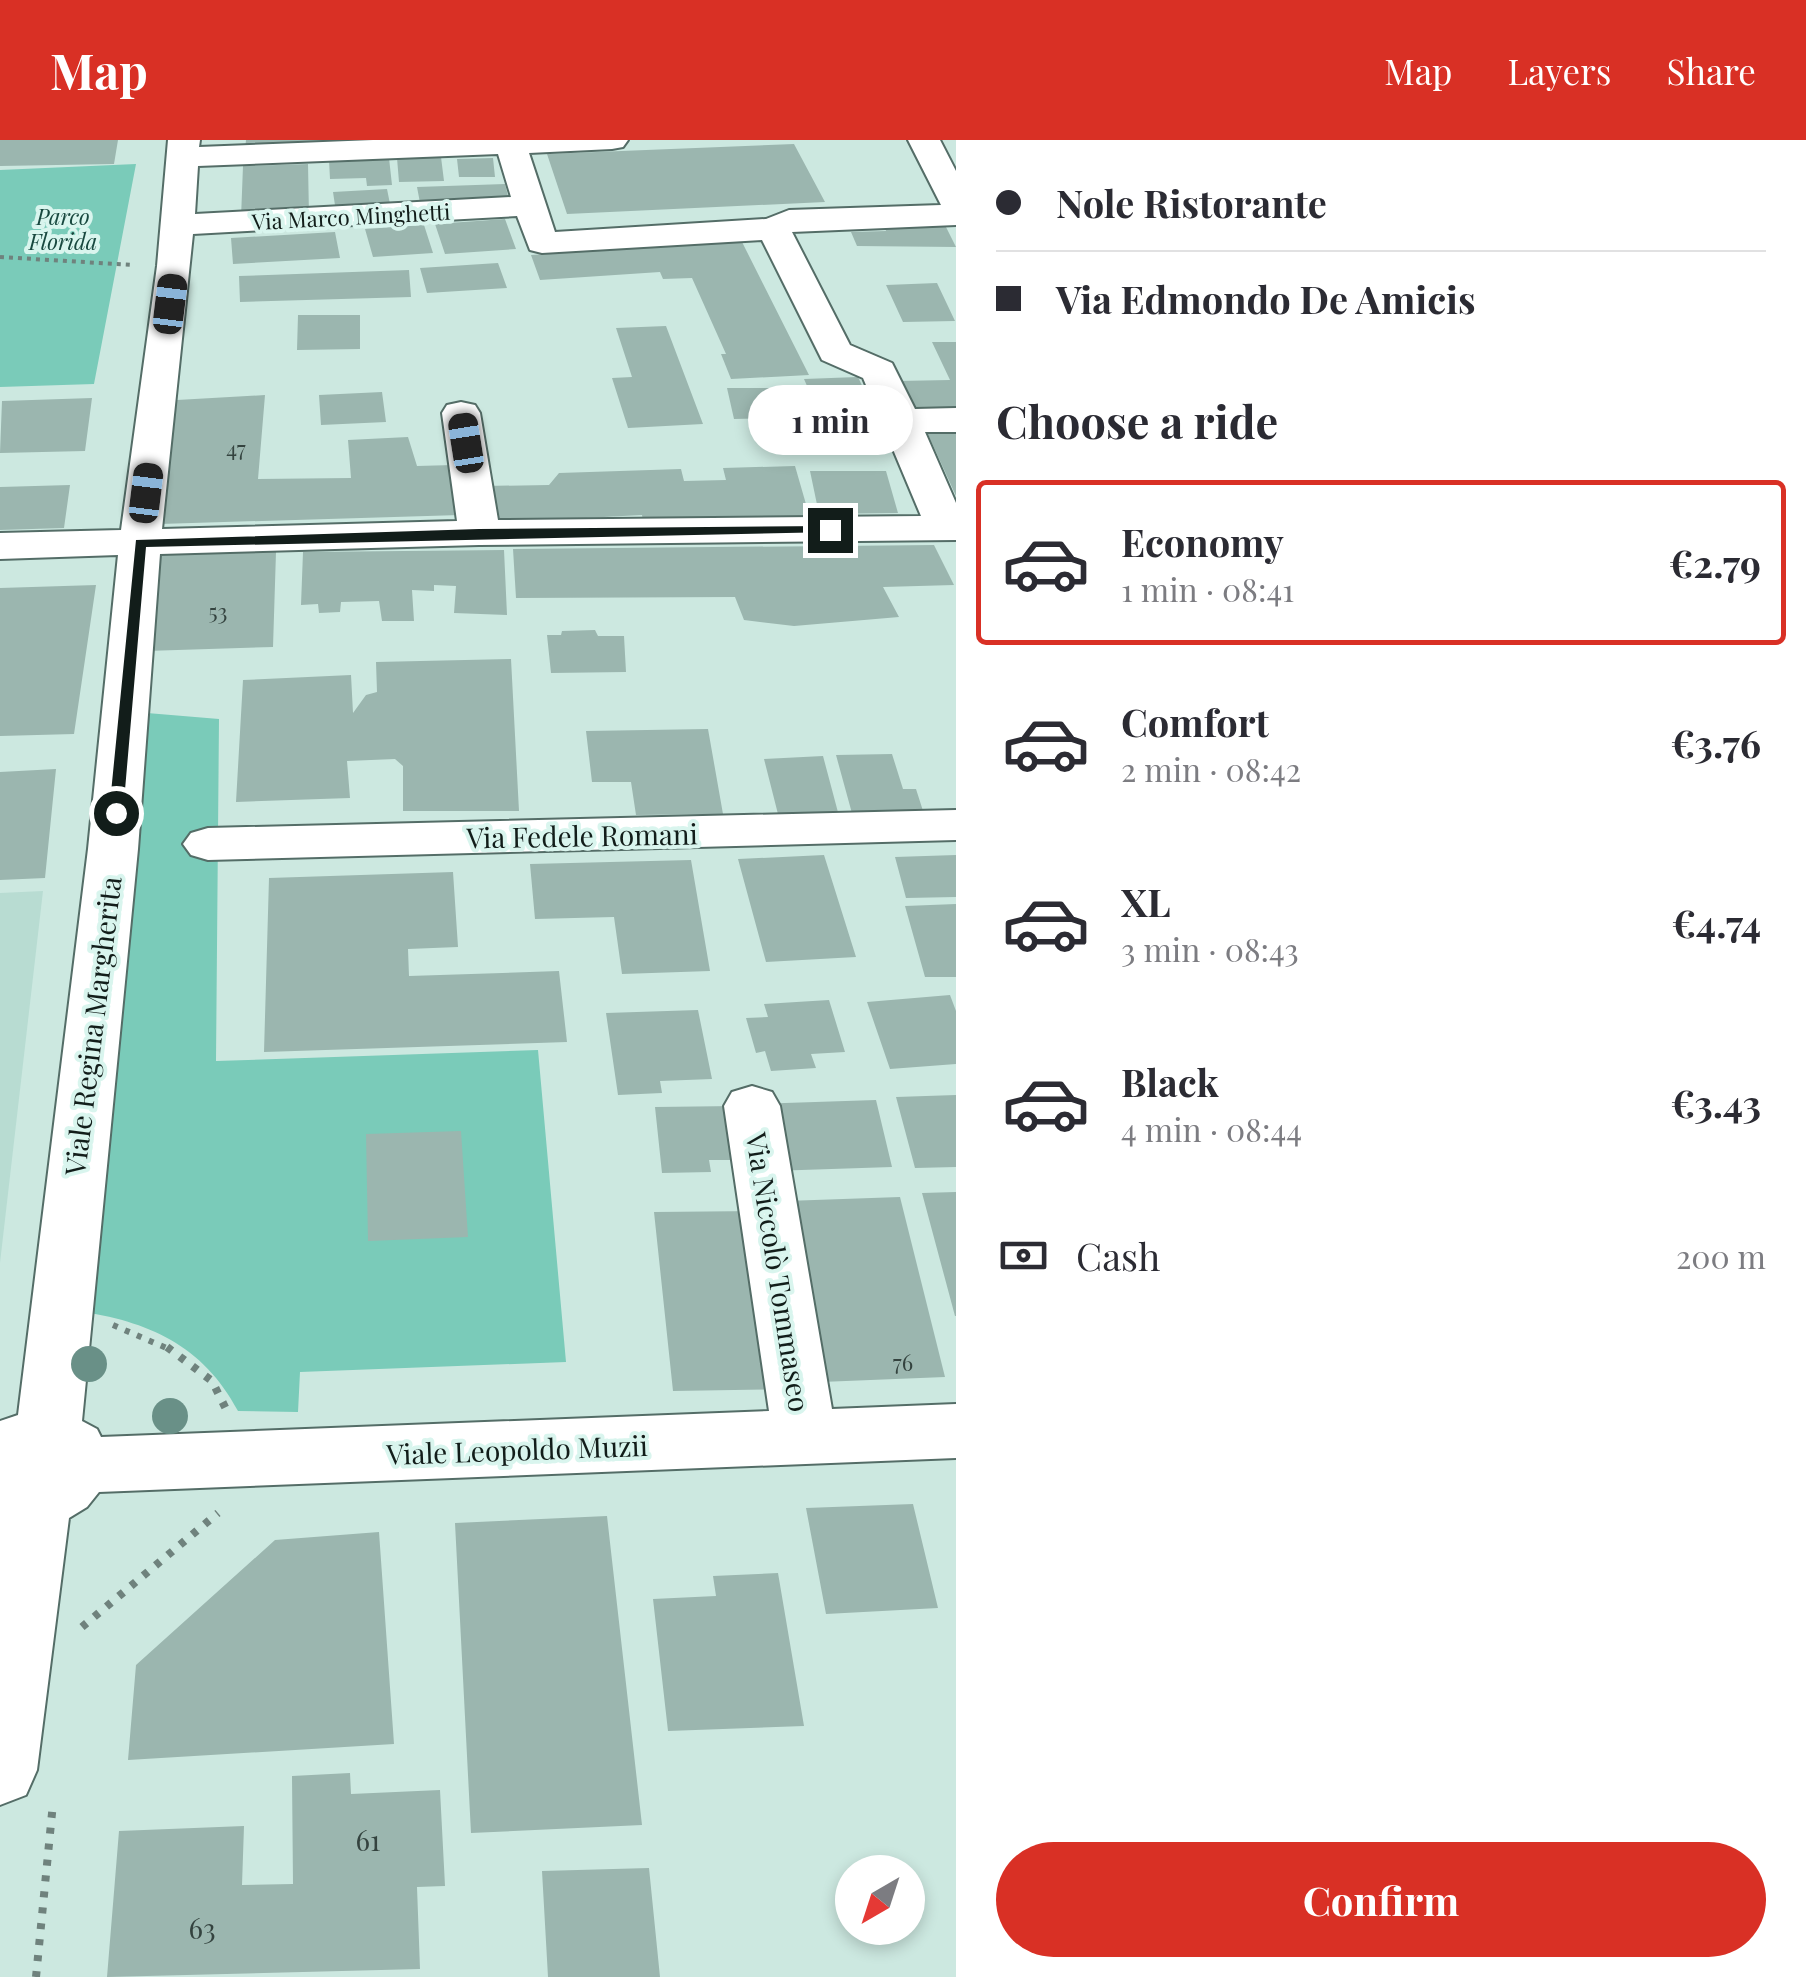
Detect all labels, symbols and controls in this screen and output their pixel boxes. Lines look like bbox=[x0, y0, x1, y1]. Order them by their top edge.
text: Map bbox=[50, 38, 148, 102]
text: Map bbox=[1384, 47, 1452, 94]
text: Layers bbox=[1507, 47, 1612, 94]
text: Share bbox=[1667, 47, 1756, 94]
text: Nole Ristorante bbox=[1056, 177, 1327, 228]
street label: Via Marco Minghetti bbox=[250, 196, 451, 236]
park label: Parco Florida bbox=[28, 201, 97, 256]
car bbox=[151, 272, 189, 336]
text: Via Edmondo De Amicis bbox=[1056, 273, 1476, 324]
callout: 1 min bbox=[748, 385, 912, 455]
text: Choose a ride bbox=[996, 390, 1278, 450]
text: 1 min bbox=[791, 398, 870, 441]
car bbox=[446, 411, 486, 475]
house number: 47 bbox=[226, 433, 246, 463]
car bbox=[127, 461, 165, 525]
route end bbox=[808, 508, 853, 553]
text: Economy bbox=[1121, 516, 1284, 567]
icon: car bbox=[1001, 518, 1091, 608]
text: €2.79 bbox=[1669, 537, 1761, 588]
text: 1 min · 08:41 bbox=[1121, 567, 1294, 610]
house number: 53 bbox=[208, 596, 228, 626]
text: Comfort bbox=[1121, 696, 1269, 747]
icon: car bbox=[1001, 698, 1091, 788]
text: €3.76 bbox=[1671, 717, 1761, 768]
text: 2 min · 08:42 bbox=[1121, 747, 1301, 790]
route start bbox=[94, 791, 139, 836]
street label: Via Fedele Romani bbox=[465, 814, 698, 856]
street label: Viale Regina Margherita bbox=[55, 874, 129, 1179]
text: XL bbox=[1121, 876, 1170, 927]
icon: car bbox=[1001, 878, 1091, 968]
text: €4.74 bbox=[1672, 897, 1761, 948]
text: 3 min · 08:43 bbox=[1121, 927, 1299, 970]
text: Black bbox=[1121, 1056, 1219, 1107]
icon: car bbox=[1001, 1058, 1091, 1148]
text: €3.43 bbox=[1671, 1077, 1761, 1128]
text: 4 min · 08:44 bbox=[1121, 1107, 1302, 1150]
street label: Via Niccolò Tommaseo bbox=[739, 1129, 819, 1414]
icon: cash bbox=[996, 1228, 1051, 1283]
text: Cash bbox=[1076, 1230, 1160, 1281]
text: 200 m bbox=[1676, 1234, 1766, 1277]
house number: 76 bbox=[893, 1347, 913, 1377]
street label: Viale Leopoldo Muzii bbox=[385, 1426, 648, 1472]
house number: 61 bbox=[356, 1821, 380, 1858]
button: Confirm bbox=[996, 1842, 1766, 1957]
north arrow bbox=[835, 1855, 925, 1945]
map controls bbox=[835, 1855, 925, 1945]
house number: 63 bbox=[188, 1909, 216, 1946]

